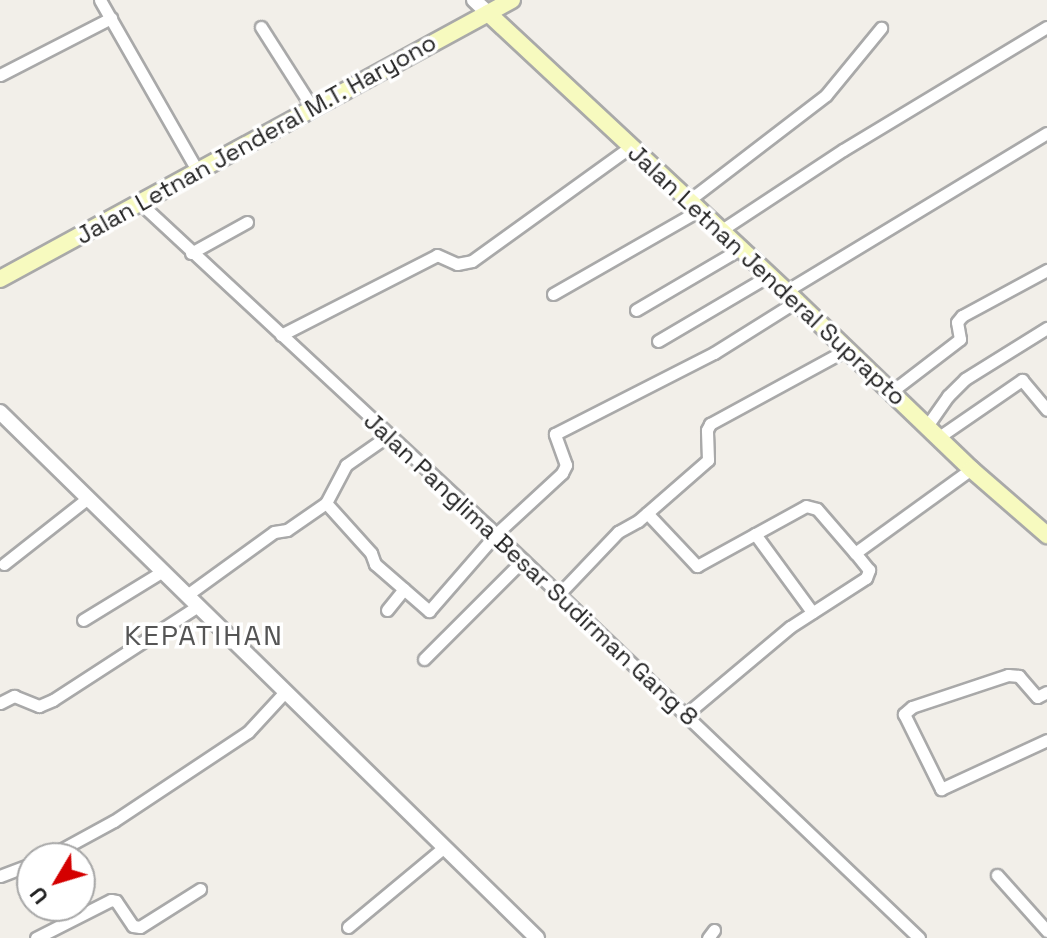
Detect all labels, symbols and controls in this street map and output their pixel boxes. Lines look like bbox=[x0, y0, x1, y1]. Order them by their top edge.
street label: Jalan Letnan Jenderal M.T. Haryono bbox=[71, 27, 441, 251]
street label: Jalan Letnan Jenderal Suprapto bbox=[622, 138, 912, 412]
street label: Jalan Panglima Besar Sudirman Gang 8 bbox=[358, 406, 704, 732]
district label: KEPATIHAN bbox=[124, 618, 284, 652]
north arrow bbox=[16, 842, 96, 922]
text: U bbox=[23, 881, 54, 910]

